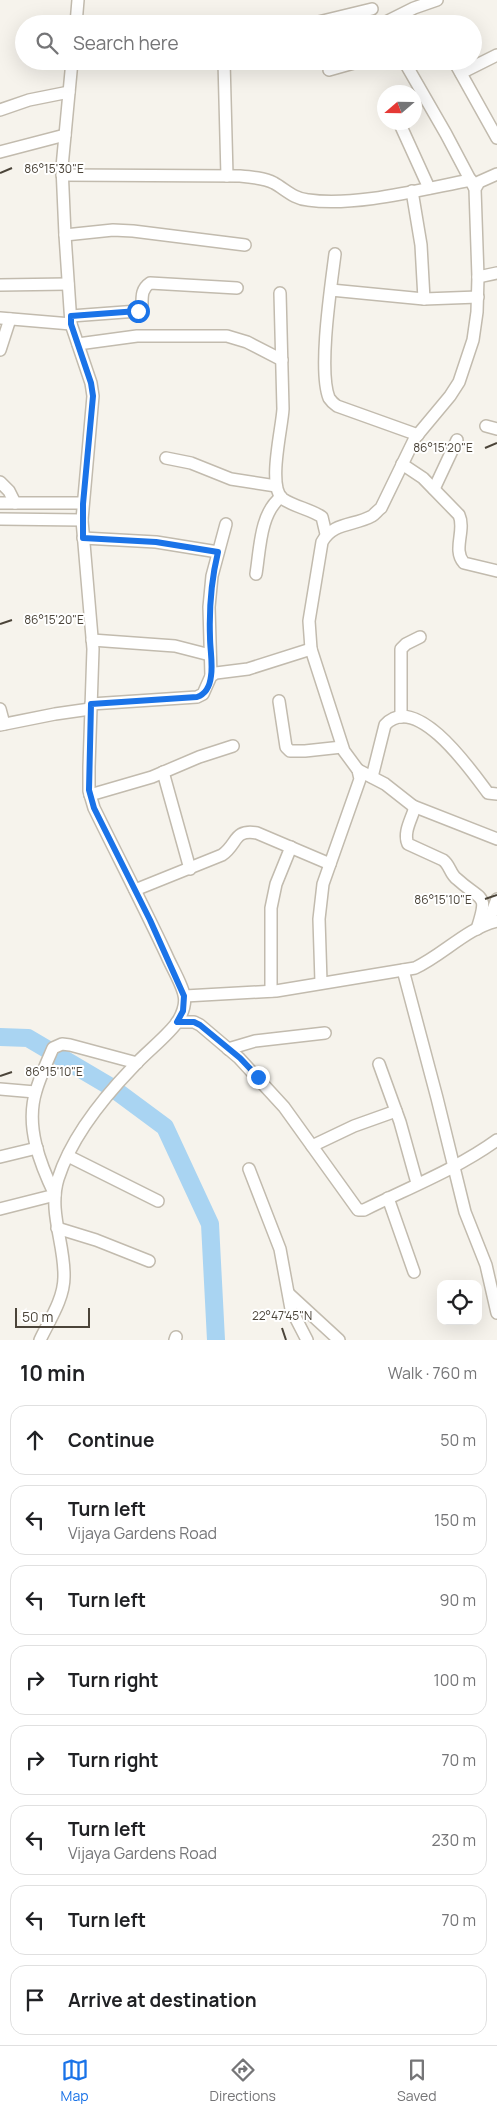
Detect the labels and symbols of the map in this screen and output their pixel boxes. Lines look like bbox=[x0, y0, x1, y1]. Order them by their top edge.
north arrow bbox=[377, 85, 422, 130]
text: 86°15'30"E bbox=[24, 160, 84, 177]
route start bbox=[127, 300, 150, 323]
text: 86°15'20"E bbox=[413, 439, 473, 456]
text: 86°15'20"E bbox=[24, 611, 84, 628]
text: 86°15'10"E bbox=[414, 891, 472, 908]
text: 86°15'10"E bbox=[25, 1063, 83, 1080]
route end bbox=[247, 1066, 270, 1089]
scale bar bbox=[15, 1305, 90, 1328]
text: 22°47'45"N bbox=[252, 1307, 312, 1324]

